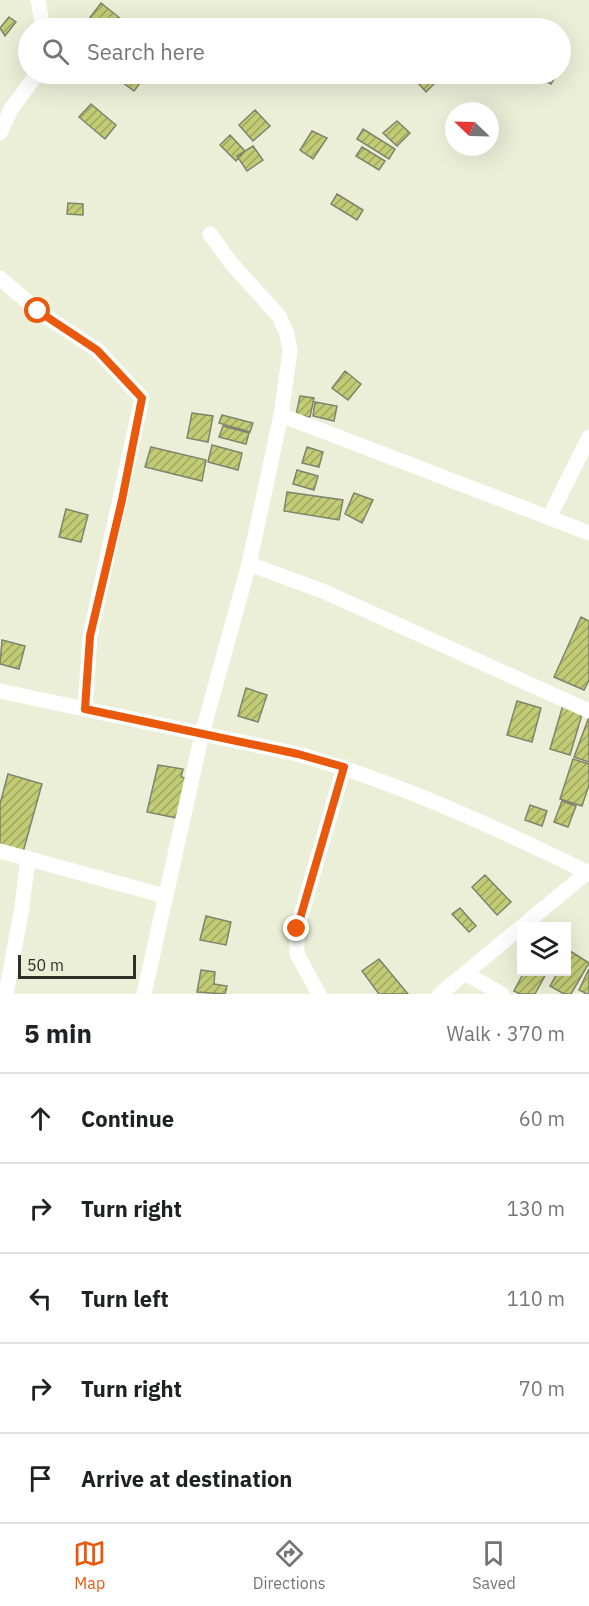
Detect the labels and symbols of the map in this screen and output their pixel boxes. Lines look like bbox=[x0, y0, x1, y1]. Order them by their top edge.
north arrow bbox=[445, 102, 499, 156]
route start bbox=[24, 297, 50, 323]
route end bbox=[283, 915, 309, 941]
scale bar bbox=[18, 952, 136, 980]

